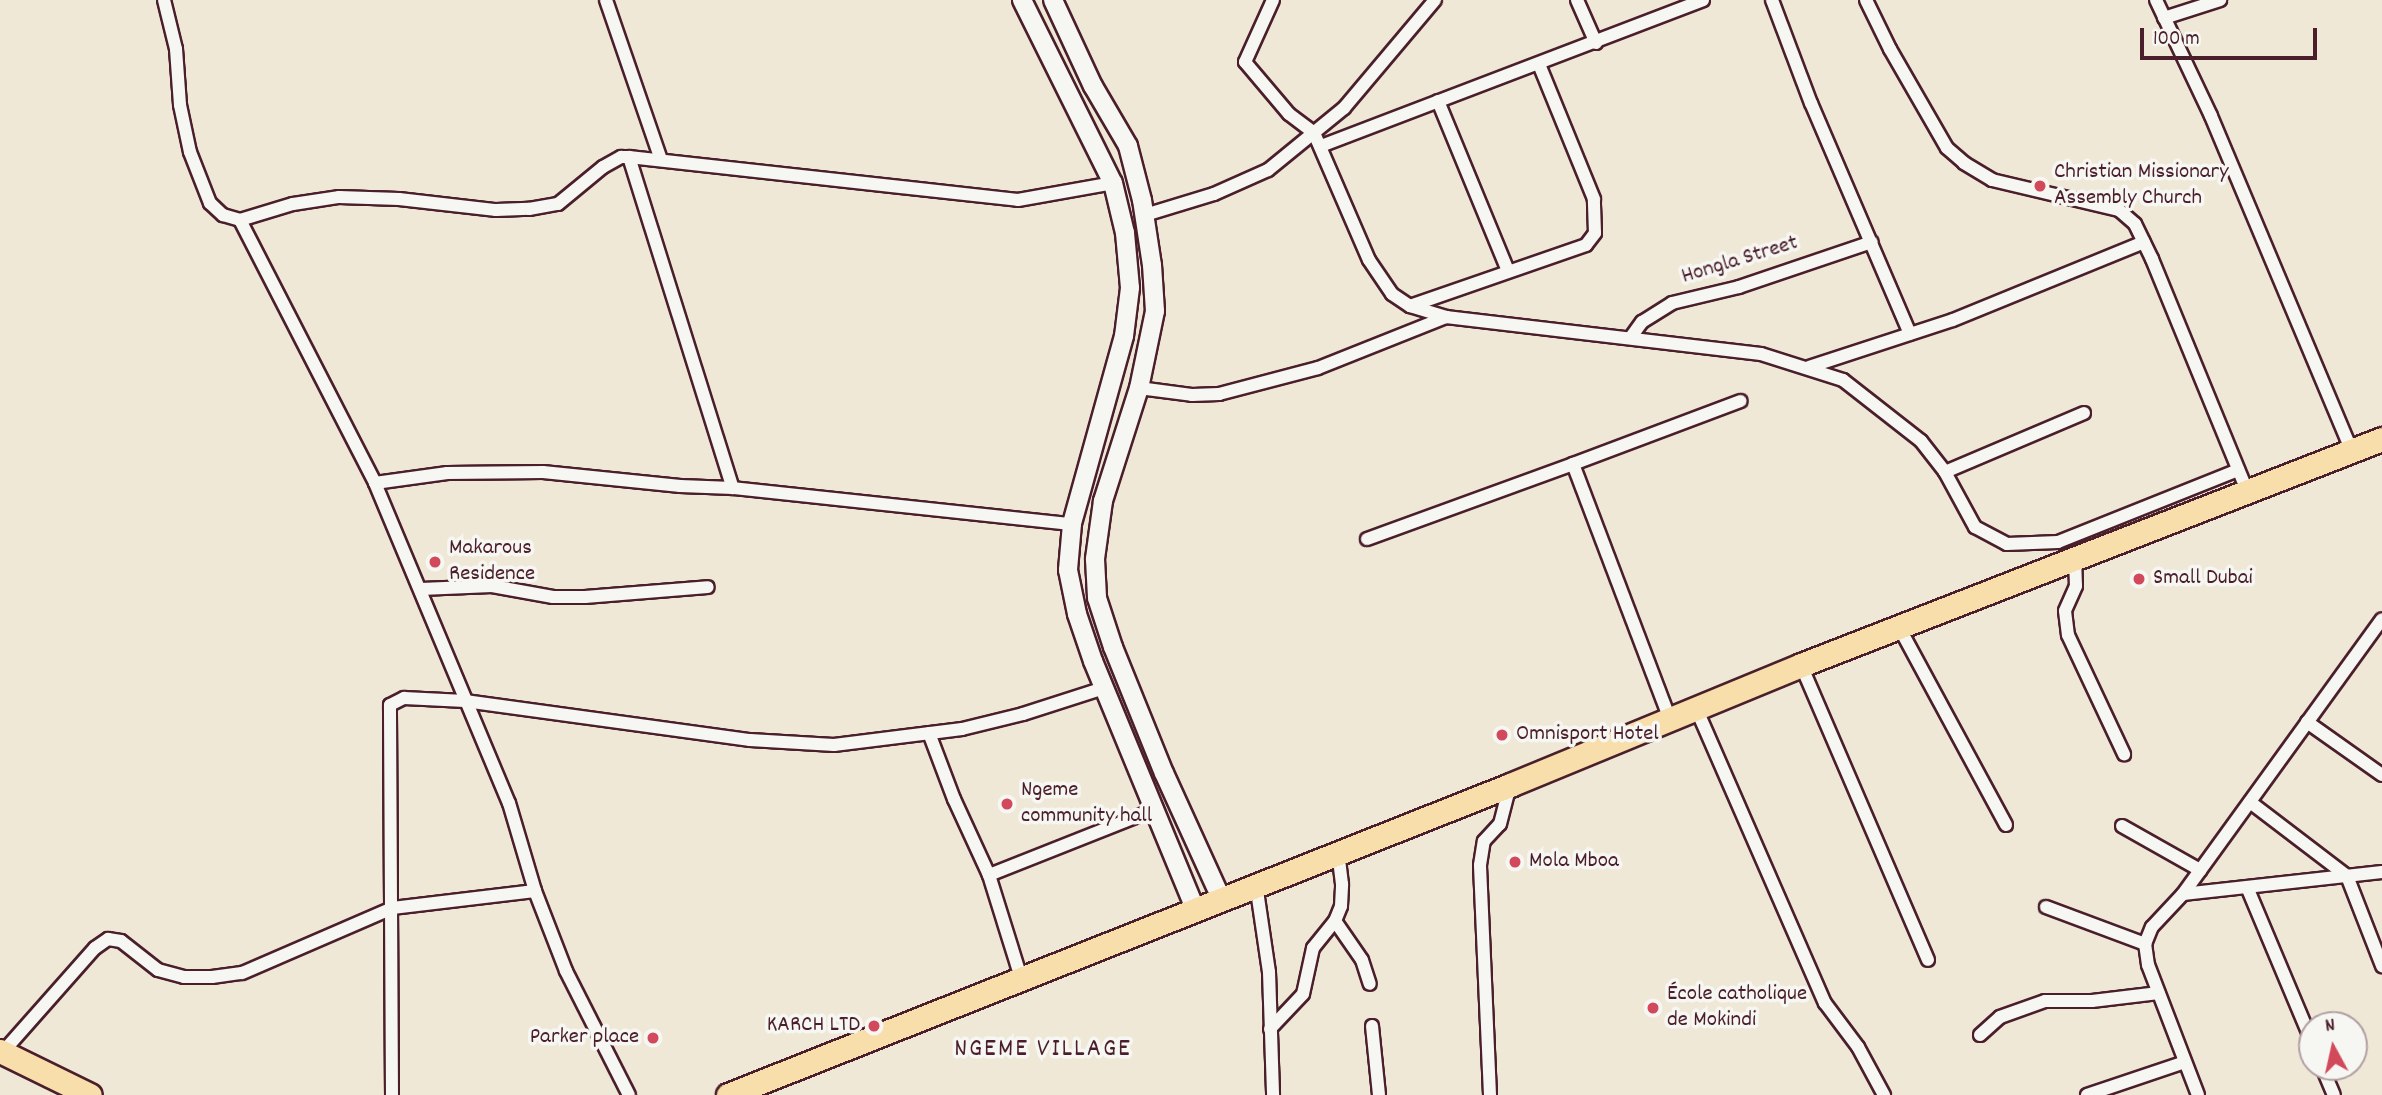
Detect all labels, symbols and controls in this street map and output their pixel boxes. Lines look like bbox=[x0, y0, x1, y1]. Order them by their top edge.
scale bar bbox=[2144, 14, 2321, 58]
text: 100 m bbox=[2153, 25, 2200, 55]
place label: Christian Missionary Assembly Church bbox=[2054, 159, 2228, 213]
marker: Christian Missionary Assembly Church bbox=[2032, 178, 2048, 194]
street label: Hongla Street bbox=[1679, 230, 1801, 292]
place label: Makarous Residence bbox=[449, 535, 535, 589]
marker: Makarous Residence bbox=[427, 554, 443, 570]
place label: Small Dubai bbox=[2153, 565, 2253, 593]
marker: Small Dubai bbox=[2131, 571, 2147, 587]
place label: Omnisport Hotel bbox=[1516, 721, 1659, 749]
marker: Omnisport Hotel bbox=[1494, 727, 1510, 743]
place label: Ngeme community hall bbox=[1021, 777, 1152, 831]
marker: Ngeme community hall bbox=[999, 796, 1015, 812]
place label: Mola Mboa bbox=[1529, 848, 1619, 876]
marker: Mola Mboa bbox=[1507, 854, 1523, 870]
place label: École catholique de Mokindi bbox=[1667, 981, 1807, 1035]
marker: École catholique de Mokindi bbox=[1645, 1000, 1661, 1016]
north arrow bbox=[2298, 1011, 2368, 1081]
place label: KARCH LTD bbox=[767, 1012, 860, 1040]
text: N bbox=[2324, 1013, 2337, 1041]
marker: KARCH LTD bbox=[866, 1018, 882, 1034]
place label: Parker place bbox=[530, 1024, 639, 1052]
marker: Parker place bbox=[645, 1030, 661, 1046]
district label: NGEME VILLAGE bbox=[956, 1034, 1130, 1066]

